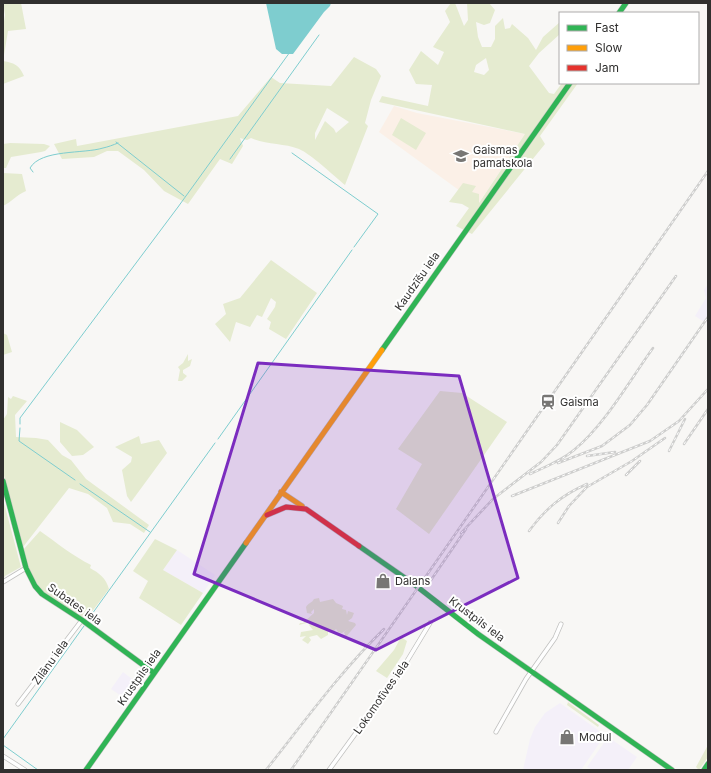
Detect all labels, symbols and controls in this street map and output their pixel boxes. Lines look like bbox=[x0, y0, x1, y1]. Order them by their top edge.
legend bbox=[559, 12, 699, 84]
text: Fast bbox=[595, 20, 619, 35]
text: Slow bbox=[595, 40, 623, 55]
text: Jam bbox=[595, 60, 619, 75]
place label: Gaismas pamatskola bbox=[473, 143, 532, 170]
school or university icon: Gaismas pamatskola bbox=[452, 147, 470, 165]
street label: Kaudzīšu iela bbox=[392, 249, 442, 313]
station icon: Gaisma bbox=[539, 393, 557, 411]
place label: Gaisma bbox=[560, 395, 599, 409]
shop icon: Dalans bbox=[374, 572, 392, 590]
place label: Dalans bbox=[395, 574, 430, 588]
street label: Subates iela bbox=[45, 580, 105, 628]
street label: Krustpils iela bbox=[446, 593, 508, 645]
street label: Zilānu iela bbox=[29, 637, 71, 687]
street label: Krustpils iela bbox=[114, 646, 164, 708]
street label: Lokomotīves iela bbox=[350, 657, 412, 737]
shop icon: Modul bbox=[558, 728, 576, 746]
place label: Modul bbox=[579, 730, 611, 744]

